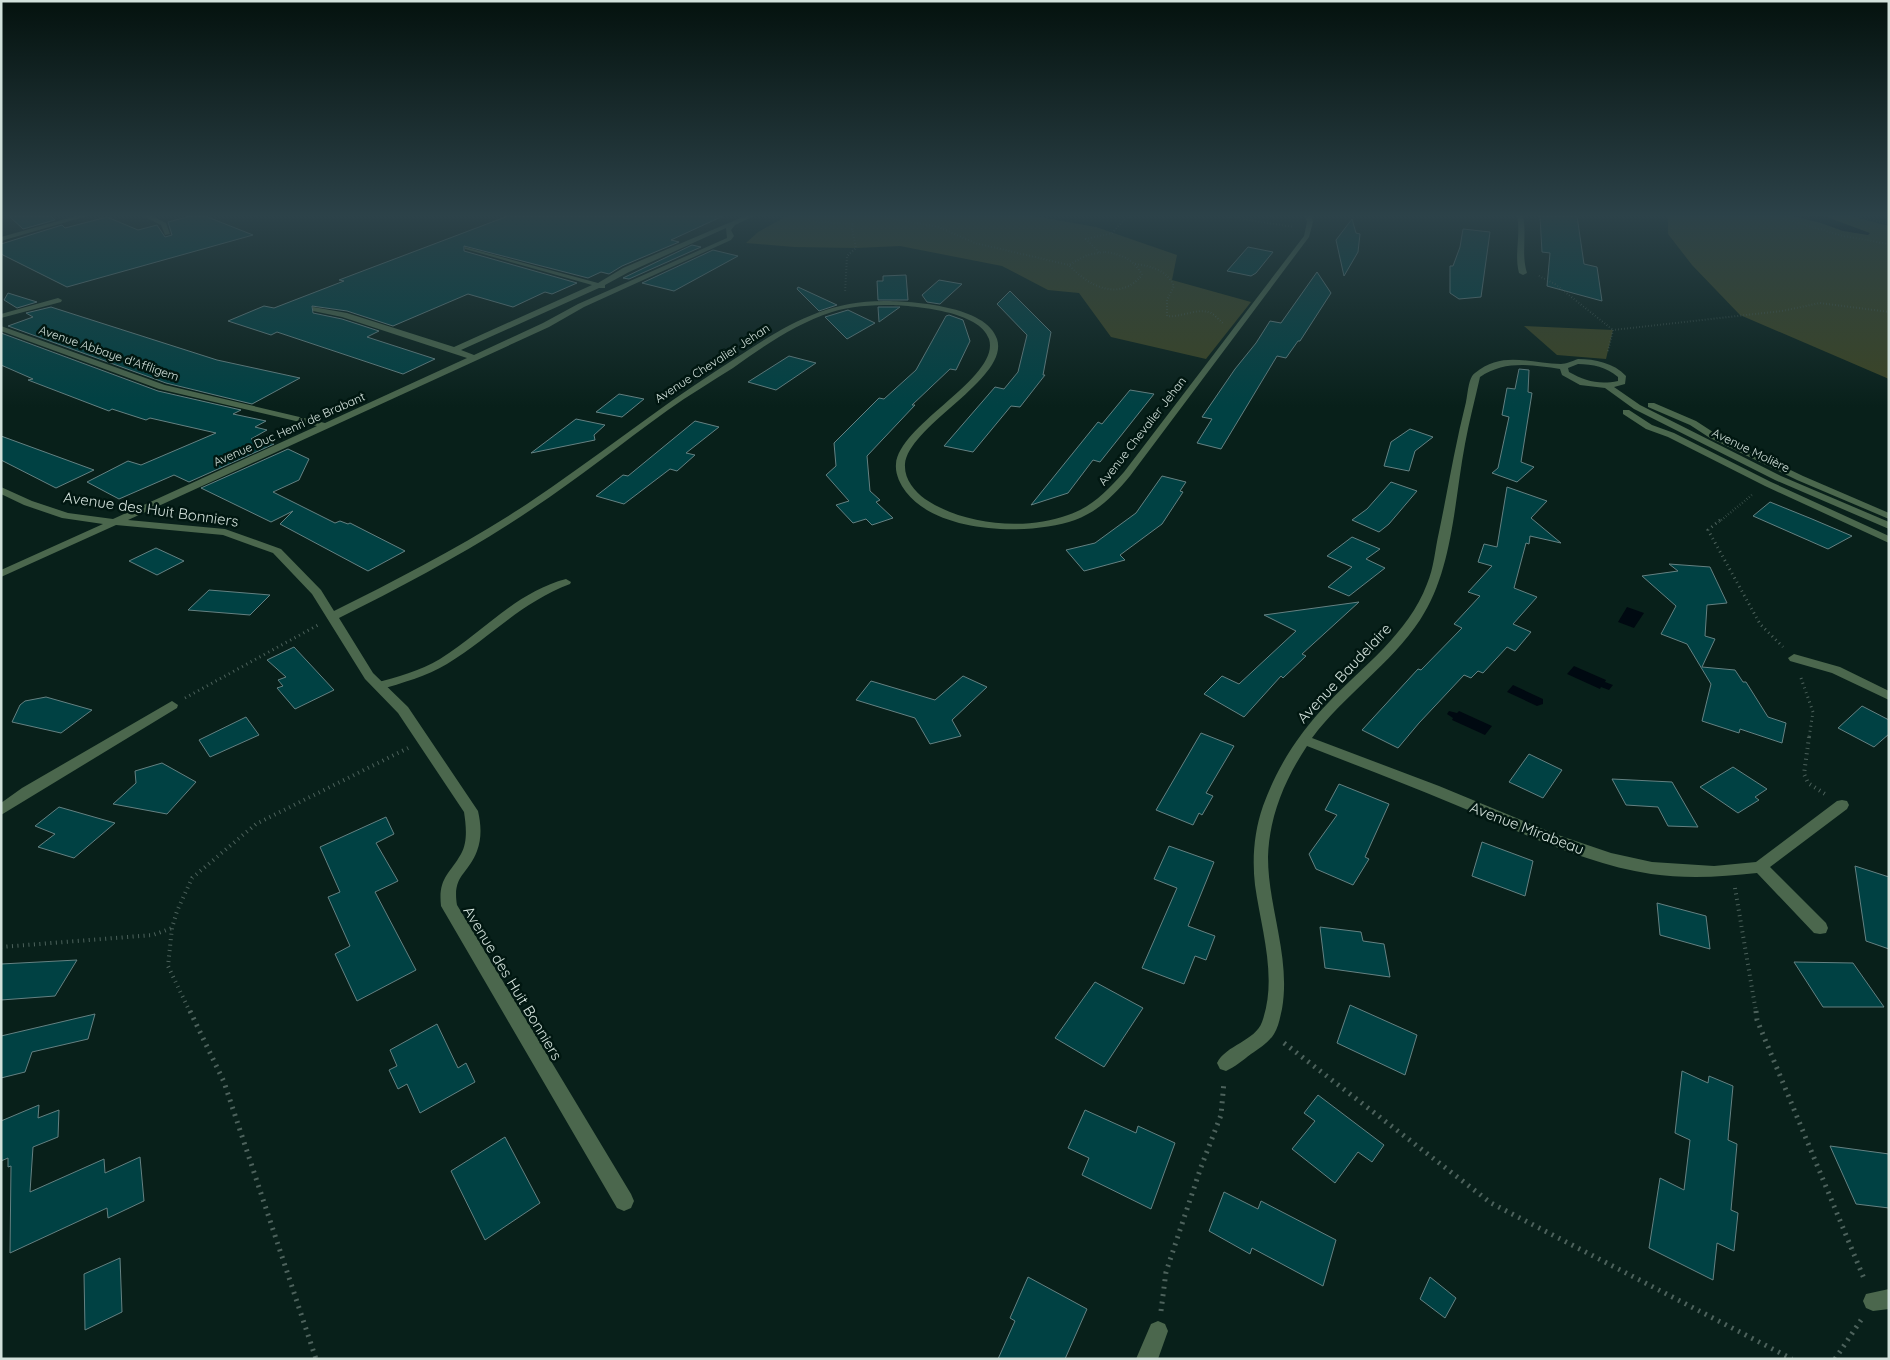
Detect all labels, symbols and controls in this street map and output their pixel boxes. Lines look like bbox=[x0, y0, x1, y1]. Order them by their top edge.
street label: Avenue Chevalier Jehan bbox=[652, 320, 772, 406]
street label: Avenue Abbaye d'Affligem bbox=[37, 322, 181, 384]
street label: Avenue Chevalier Jehan bbox=[1095, 374, 1189, 488]
street label: Avenue Duc Henri de Brabant bbox=[211, 389, 367, 469]
street label: Avenue Molière bbox=[1710, 425, 1793, 475]
street label: Avenue des Huit Bonniers bbox=[62, 487, 240, 531]
street label: Avenue Baudelaire bbox=[1293, 619, 1395, 727]
street label: Avenue Mirabeau bbox=[1467, 797, 1587, 859]
street label: Avenue des Huit Bonniers bbox=[459, 902, 567, 1064]

